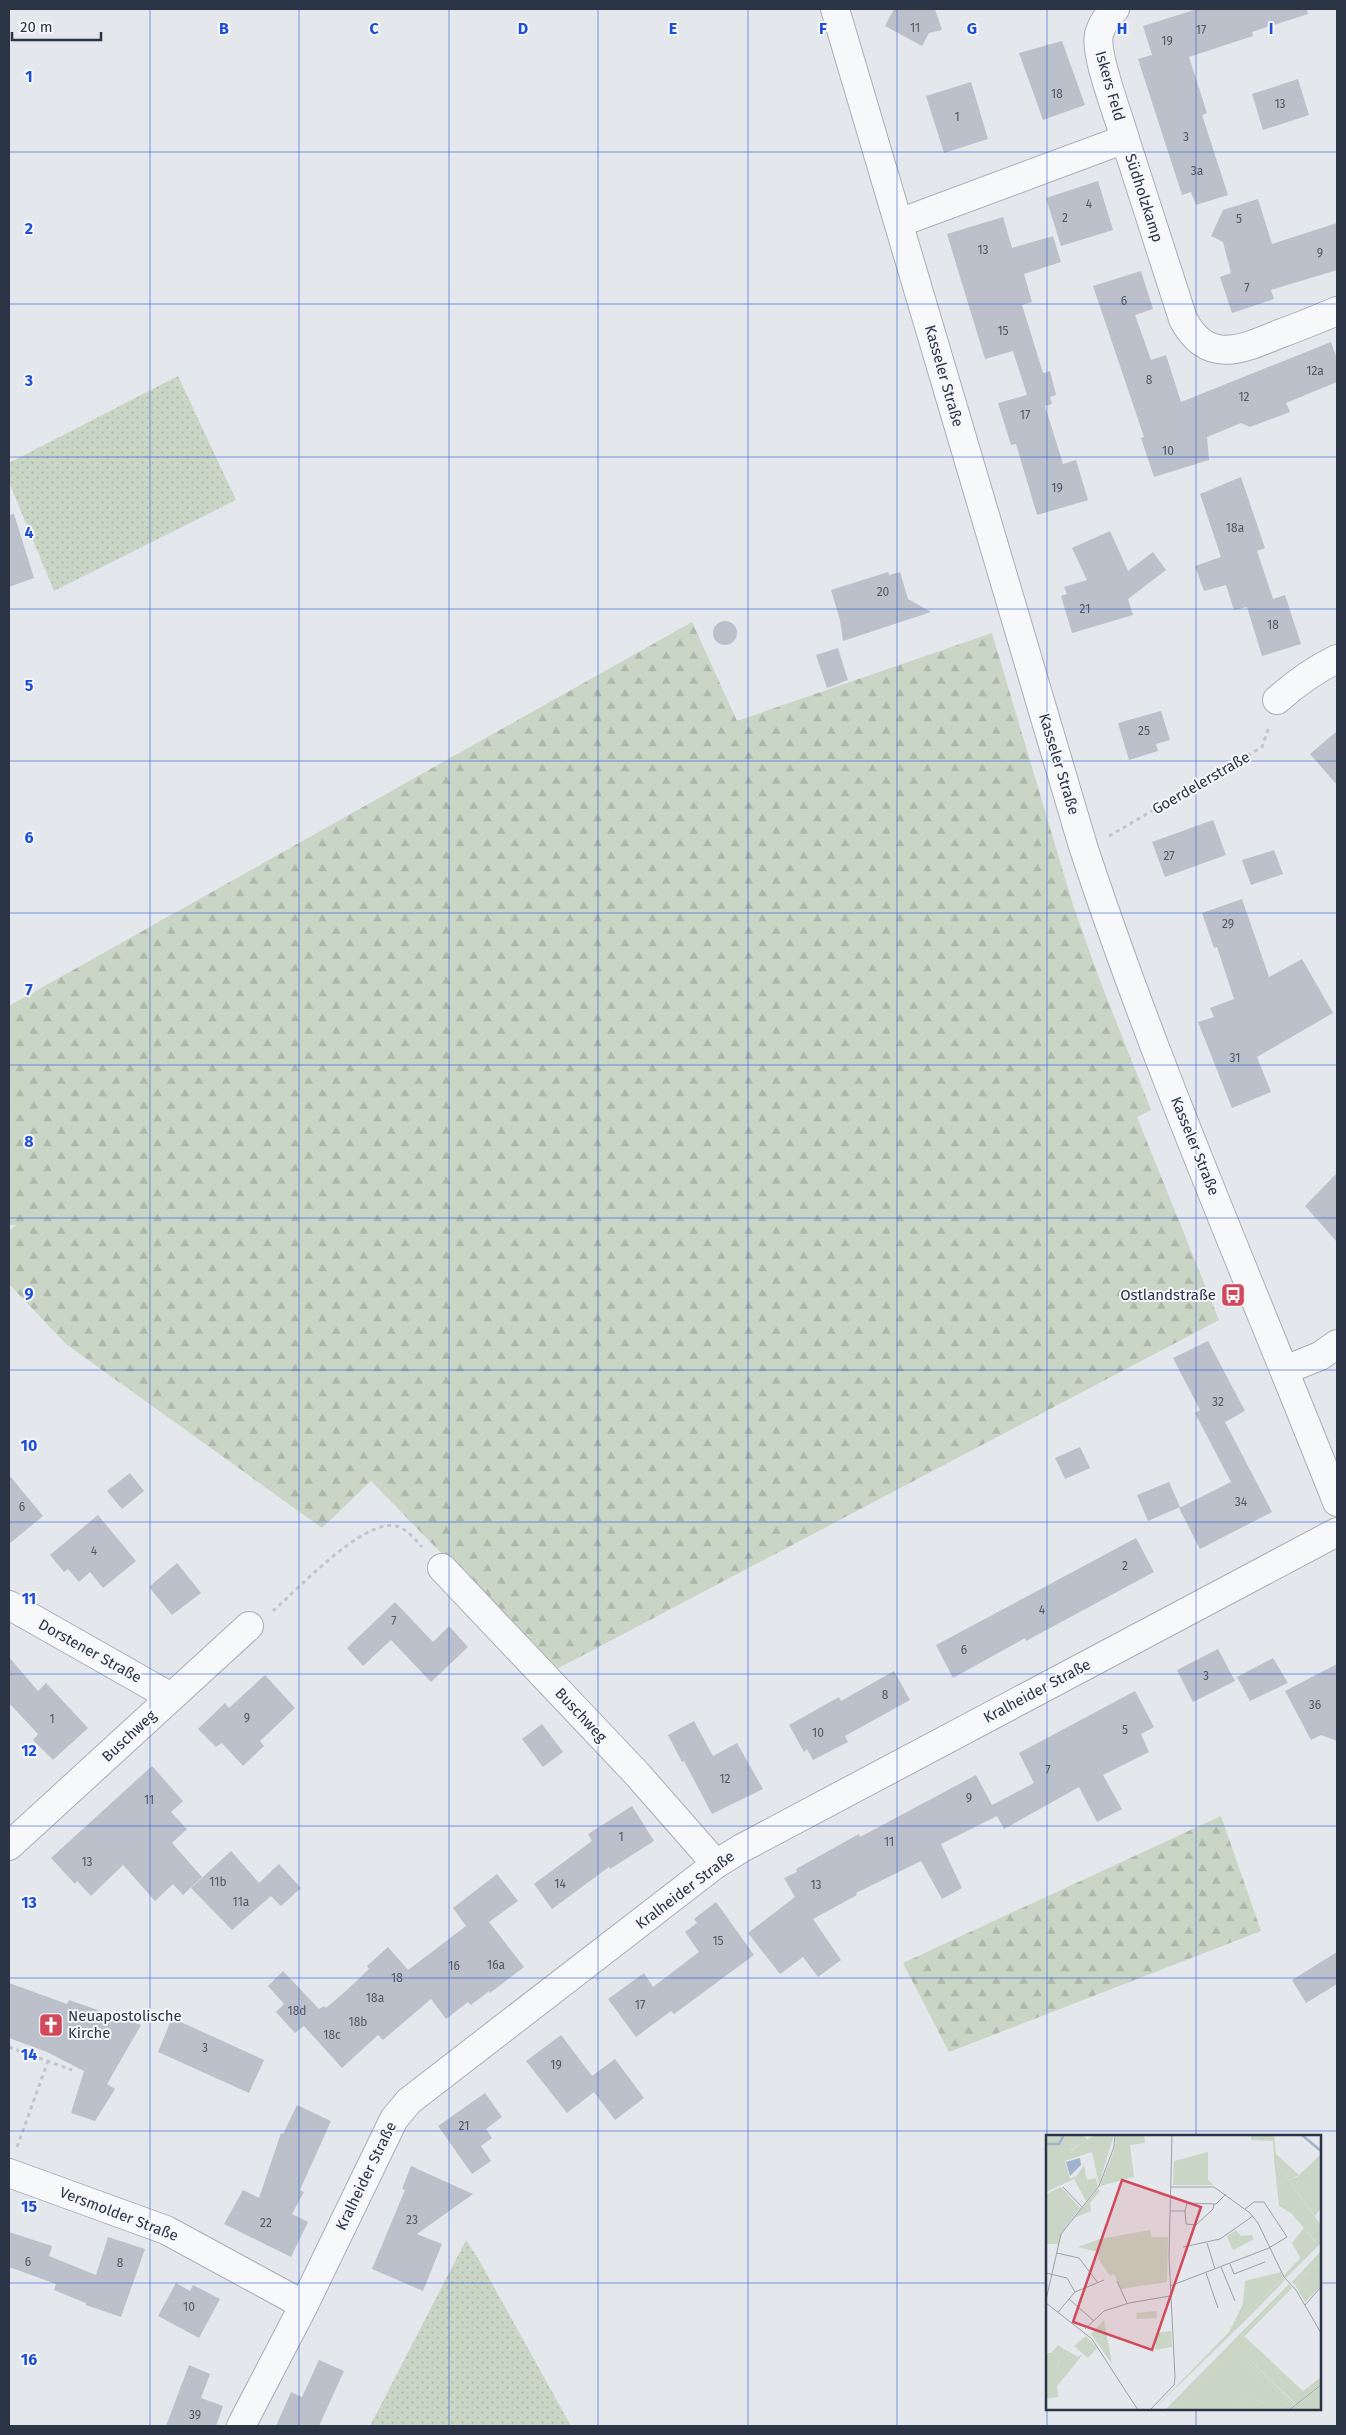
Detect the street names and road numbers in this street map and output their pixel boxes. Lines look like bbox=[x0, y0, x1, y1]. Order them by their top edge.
street label: Iskers Feld bbox=[1091, 49, 1129, 123]
street label: Südholzkamp bbox=[1121, 152, 1167, 244]
street label: Kasseler Straße bbox=[921, 323, 967, 429]
street label: Kasseler Straße bbox=[1035, 711, 1083, 817]
street label: Goerdelerstraße bbox=[1149, 748, 1253, 818]
street label: Kasseler Straße bbox=[1167, 1094, 1223, 1198]
street label: Dorstener Straße bbox=[35, 1615, 145, 1687]
street label: Kralheider Straße bbox=[980, 1655, 1094, 1727]
street label: Buschweg bbox=[551, 1684, 611, 1746]
street label: Buschweg bbox=[98, 1706, 160, 1766]
street label: Kralheider Straße bbox=[632, 1847, 738, 1933]
street label: Kralheider Straße bbox=[332, 2119, 400, 2233]
street label: Versmolder Straße bbox=[57, 2183, 181, 2245]

